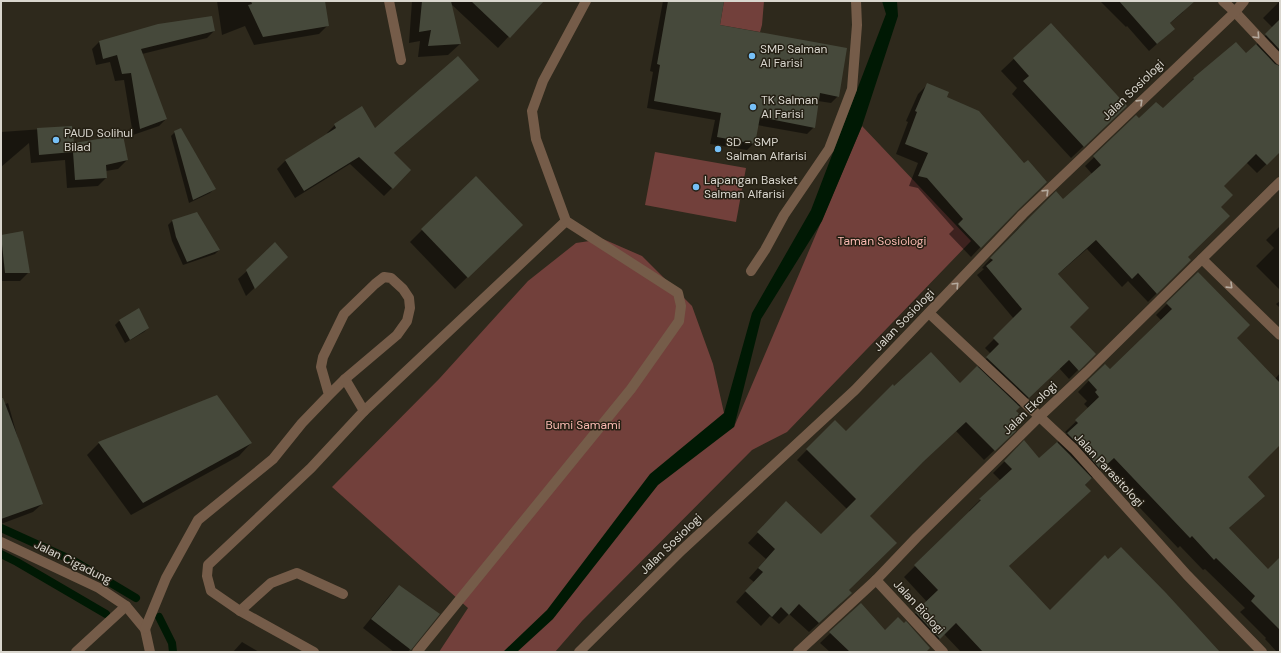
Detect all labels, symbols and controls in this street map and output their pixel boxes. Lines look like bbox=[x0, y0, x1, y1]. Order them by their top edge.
one-way arrow bbox=[1253, 31, 1260, 39]
place label: SMP Salman Al Farisi bbox=[760, 41, 828, 71]
marker: SMP Salman Al Farisi bbox=[747, 51, 757, 61]
street label: Jalan Sosiologi bbox=[1098, 56, 1168, 124]
place label: TK Salman Al Farisi bbox=[761, 92, 818, 122]
one-way arrow bbox=[1135, 99, 1143, 106]
marker: TK Salman Al Farisi bbox=[748, 102, 758, 112]
place label: PAUD Solihul Bilad bbox=[64, 125, 133, 155]
place label: SD - SMP Salman Alfarisi bbox=[726, 134, 807, 164]
marker: PAUD Solihul Bilad bbox=[51, 135, 61, 145]
marker: SD - SMP Salman Alfarisi bbox=[713, 144, 723, 154]
place label: Lapangan Basket Salman Alfarisi bbox=[704, 172, 798, 202]
marker: Lapangan Basket Salman Alfarisi bbox=[691, 182, 701, 192]
one-way arrow bbox=[1041, 189, 1049, 196]
park label: Taman Sosiologi bbox=[838, 233, 927, 249]
one-way arrow bbox=[1225, 281, 1233, 289]
one-way arrow bbox=[951, 282, 958, 290]
street label: Jalan Sosiologi bbox=[870, 285, 938, 355]
street label: Jalan Ekologi bbox=[999, 378, 1061, 438]
park label: Bumi Samami bbox=[545, 417, 621, 433]
street label: Jalan Parasitologi bbox=[1071, 430, 1148, 511]
street label: Jalan Sosiologi bbox=[636, 510, 706, 578]
street label: Jalan Cigadung bbox=[32, 536, 115, 588]
street label: Jalan Biologi bbox=[890, 577, 948, 637]

